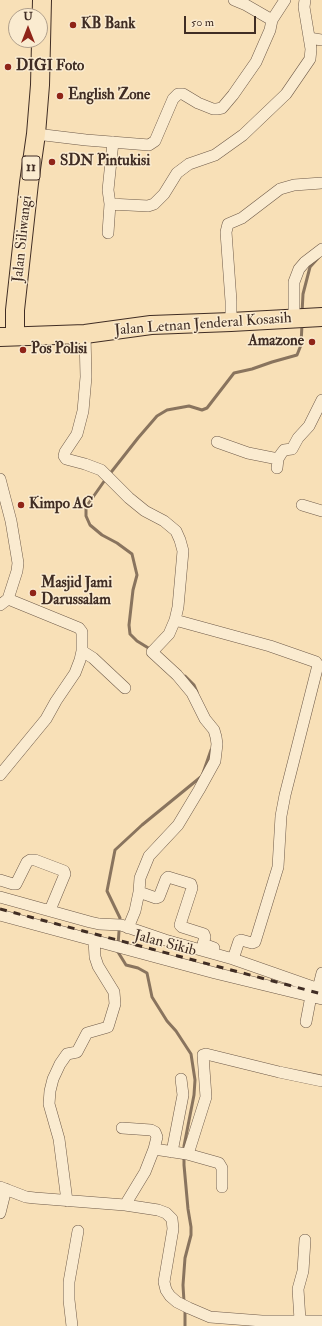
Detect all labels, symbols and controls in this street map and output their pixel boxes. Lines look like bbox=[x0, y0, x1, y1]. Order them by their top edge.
north arrow bbox=[8, 8, 48, 48]
scale bar bbox=[186, 8, 258, 34]
text: U bbox=[23, 10, 33, 23]
text: 50 m bbox=[191, 15, 214, 30]
place label: KB Bank bbox=[81, 16, 135, 34]
marker: KB Bank bbox=[68, 20, 78, 30]
place label: DIGI Foto bbox=[16, 58, 84, 76]
marker: DIGI Foto bbox=[3, 62, 13, 72]
place label: English Zone bbox=[68, 87, 150, 105]
marker: English Zone bbox=[55, 91, 65, 101]
place label: SDN Pintukisi bbox=[60, 153, 150, 171]
road number: 11 bbox=[22, 156, 40, 180]
marker: SDN Pintukisi bbox=[47, 157, 57, 167]
street label: Jalan Siliwangi bbox=[9, 195, 37, 283]
street label: Jalan Letnan Jenderal Kosasih bbox=[114, 310, 292, 340]
place label: Amazone bbox=[248, 333, 304, 351]
marker: Amazone bbox=[307, 337, 317, 347]
place label: Pos Polisi bbox=[31, 341, 87, 359]
marker: Pos Polisi bbox=[18, 345, 28, 355]
place label: Kimpo AC bbox=[29, 496, 93, 514]
marker: Kimpo AC bbox=[16, 500, 26, 510]
place label: Masjid Jami Darussalam bbox=[41, 575, 112, 610]
marker: Masjid Jami Darussalam bbox=[28, 588, 38, 598]
street label: Jalan Sikib bbox=[132, 927, 198, 961]

